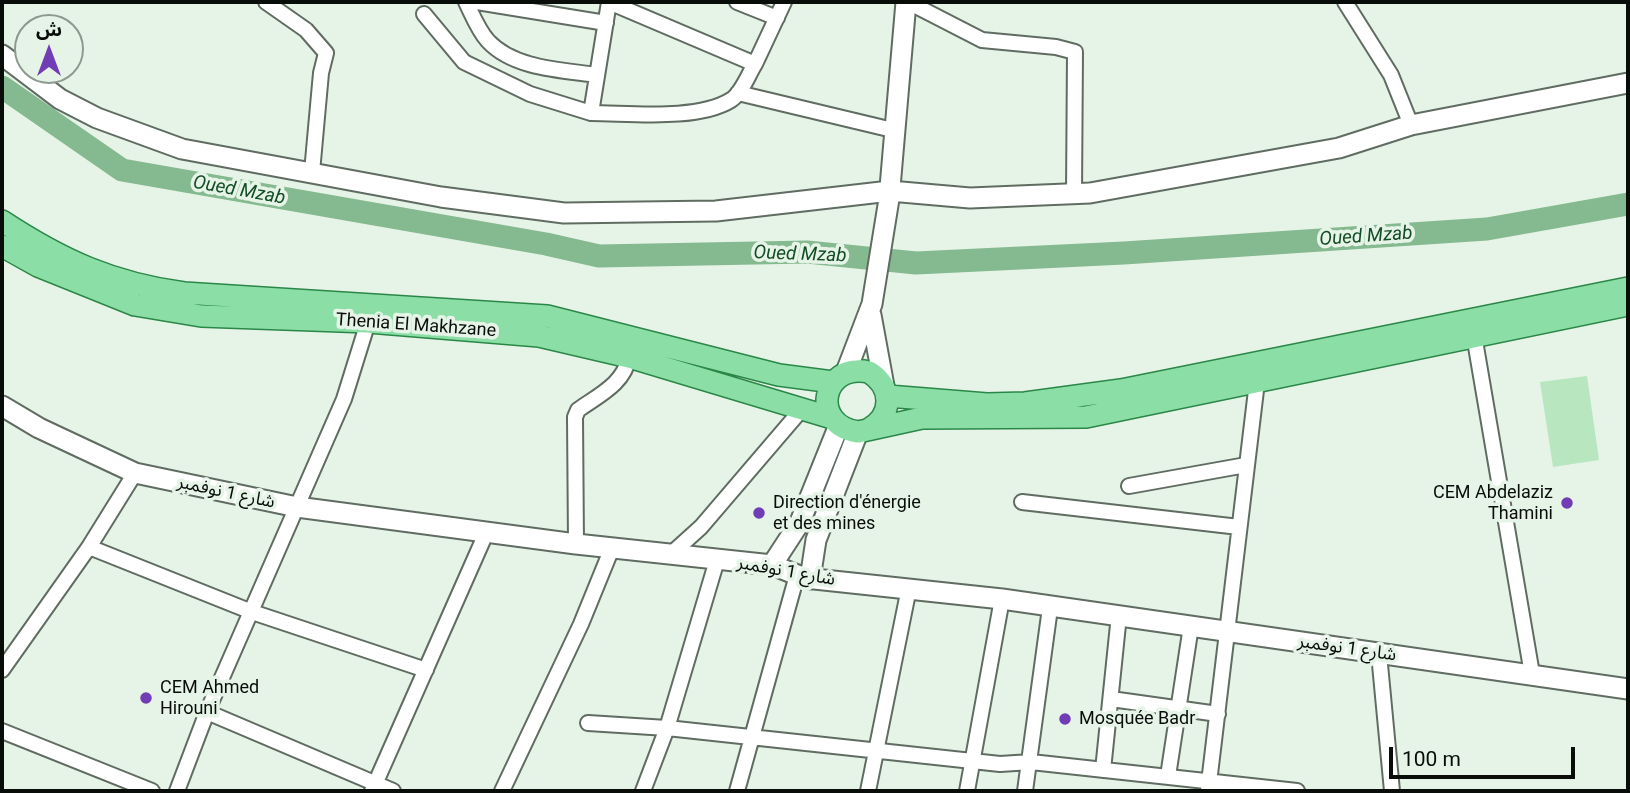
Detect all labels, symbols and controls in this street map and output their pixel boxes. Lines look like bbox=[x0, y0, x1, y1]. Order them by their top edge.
north arrow bbox=[14, 14, 84, 84]
text: ش bbox=[36, 18, 62, 41]
water label: Oued Mzab bbox=[191, 172, 287, 210]
water label: Oued Mzab bbox=[1319, 222, 1413, 252]
water label: Oued Mzab bbox=[753, 242, 847, 268]
street label: Thenia El Makhzane bbox=[335, 310, 497, 342]
street label: شارع 1 نوفمبر bbox=[175, 472, 277, 514]
place label: CEM Abdelaziz Thamini bbox=[1433, 482, 1553, 524]
place label: Direction d'énergie et des mines bbox=[773, 492, 921, 534]
marker: CEM Abdelaziz Thamini bbox=[1559, 495, 1575, 511]
marker: Direction d'énergie et des mines bbox=[751, 505, 767, 521]
street label: شارع 1 نوفمبر bbox=[735, 553, 837, 591]
street label: شارع 1 نوفمبر bbox=[1296, 631, 1398, 667]
place label: CEM Ahmed Hirouni bbox=[160, 677, 259, 720]
marker: CEM Ahmed Hirouni bbox=[138, 690, 154, 706]
place label: Mosquée Badr bbox=[1079, 708, 1195, 730]
marker: Mosquée Badr bbox=[1057, 711, 1073, 727]
scale bar bbox=[1392, 734, 1578, 778]
text: 100 m bbox=[1402, 747, 1461, 771]

